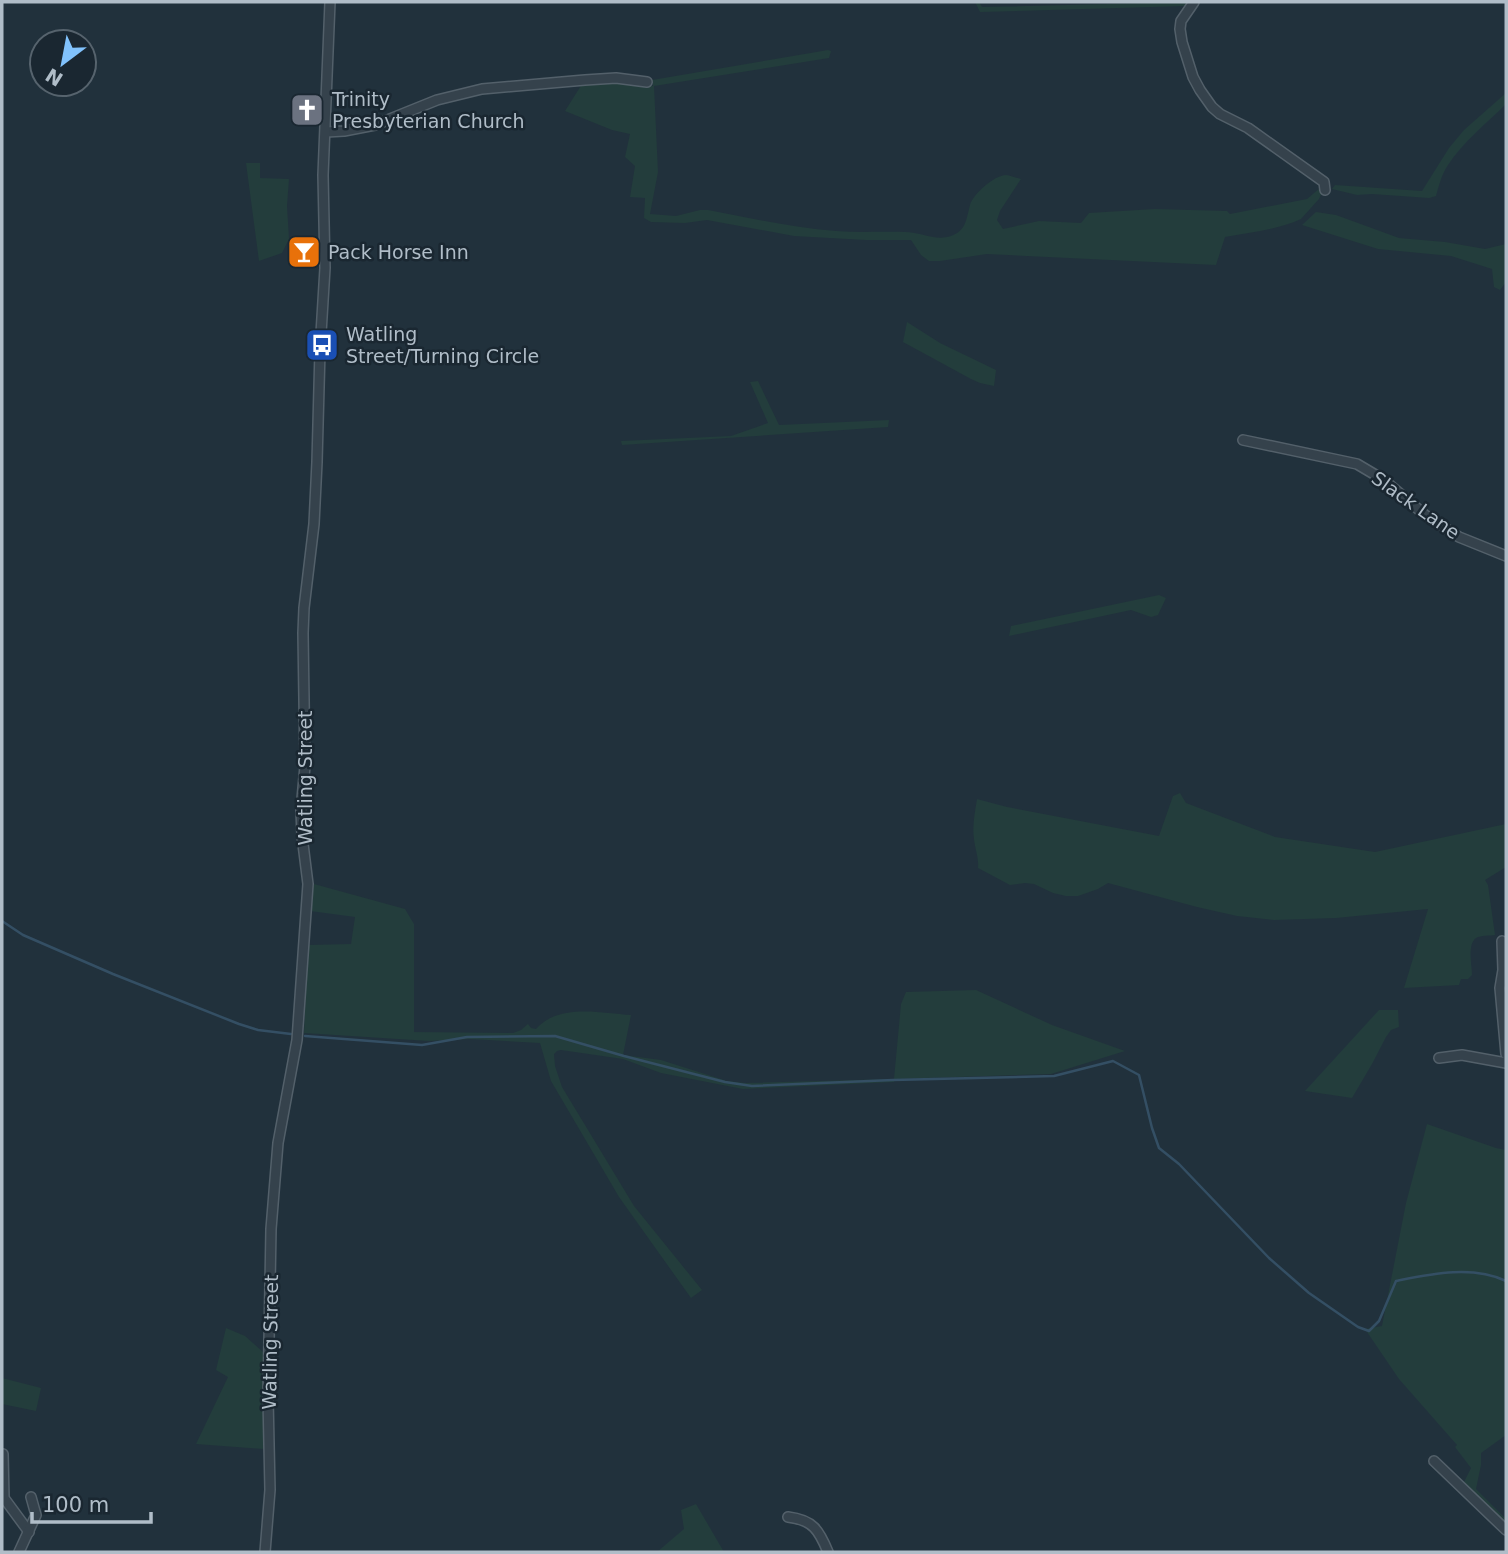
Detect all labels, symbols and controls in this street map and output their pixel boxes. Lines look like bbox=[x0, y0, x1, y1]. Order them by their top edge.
north arrow bbox=[28, 28, 98, 98]
text: N bbox=[41, 64, 67, 91]
place label: Trinity Presbyterian Church bbox=[331, 88, 525, 132]
church icon: Trinity Presbyterian Church bbox=[288, 91, 326, 129]
bar icon: Pack Horse Inn bbox=[285, 233, 323, 271]
place label: Pack Horse Inn bbox=[328, 241, 469, 263]
place label: Watling Street/Turning Circle bbox=[346, 323, 539, 367]
bus stop icon: Watling Street/Turning Circle bbox=[303, 326, 341, 364]
street label: Slack Lane bbox=[1368, 467, 1464, 543]
street label: Watling Street bbox=[294, 710, 316, 846]
street label: Watling Street bbox=[258, 1274, 282, 1410]
scale bar bbox=[32, 1480, 150, 1524]
text: 100 m bbox=[42, 1493, 109, 1517]

